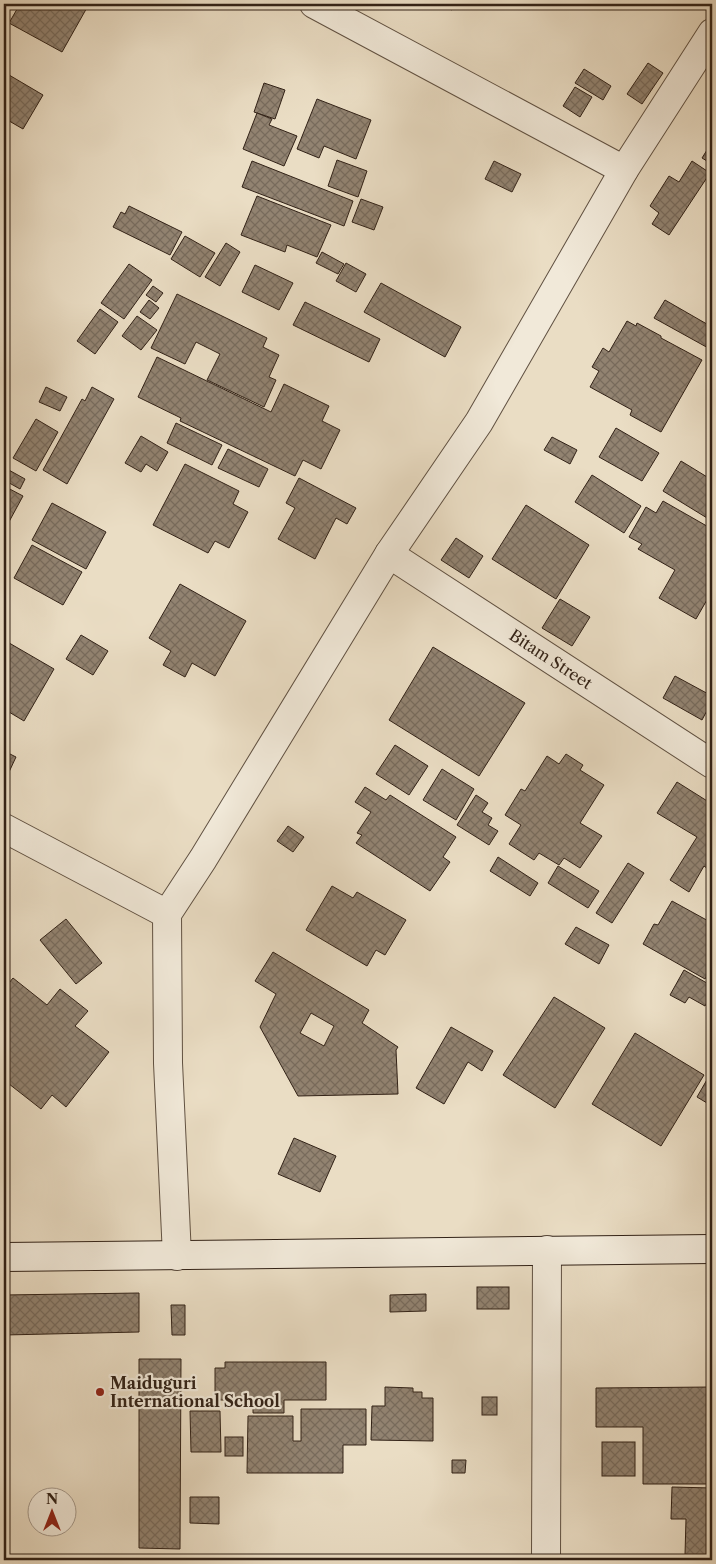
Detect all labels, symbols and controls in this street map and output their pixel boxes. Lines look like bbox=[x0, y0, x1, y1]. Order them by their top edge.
street label: Bitam Street bbox=[506, 625, 596, 693]
place label: Maiduguri International School bbox=[110, 1373, 280, 1411]
marker: Maiduguri International School bbox=[94, 1386, 106, 1398]
north arrow bbox=[28, 1486, 78, 1536]
text: N bbox=[46, 1490, 58, 1508]

